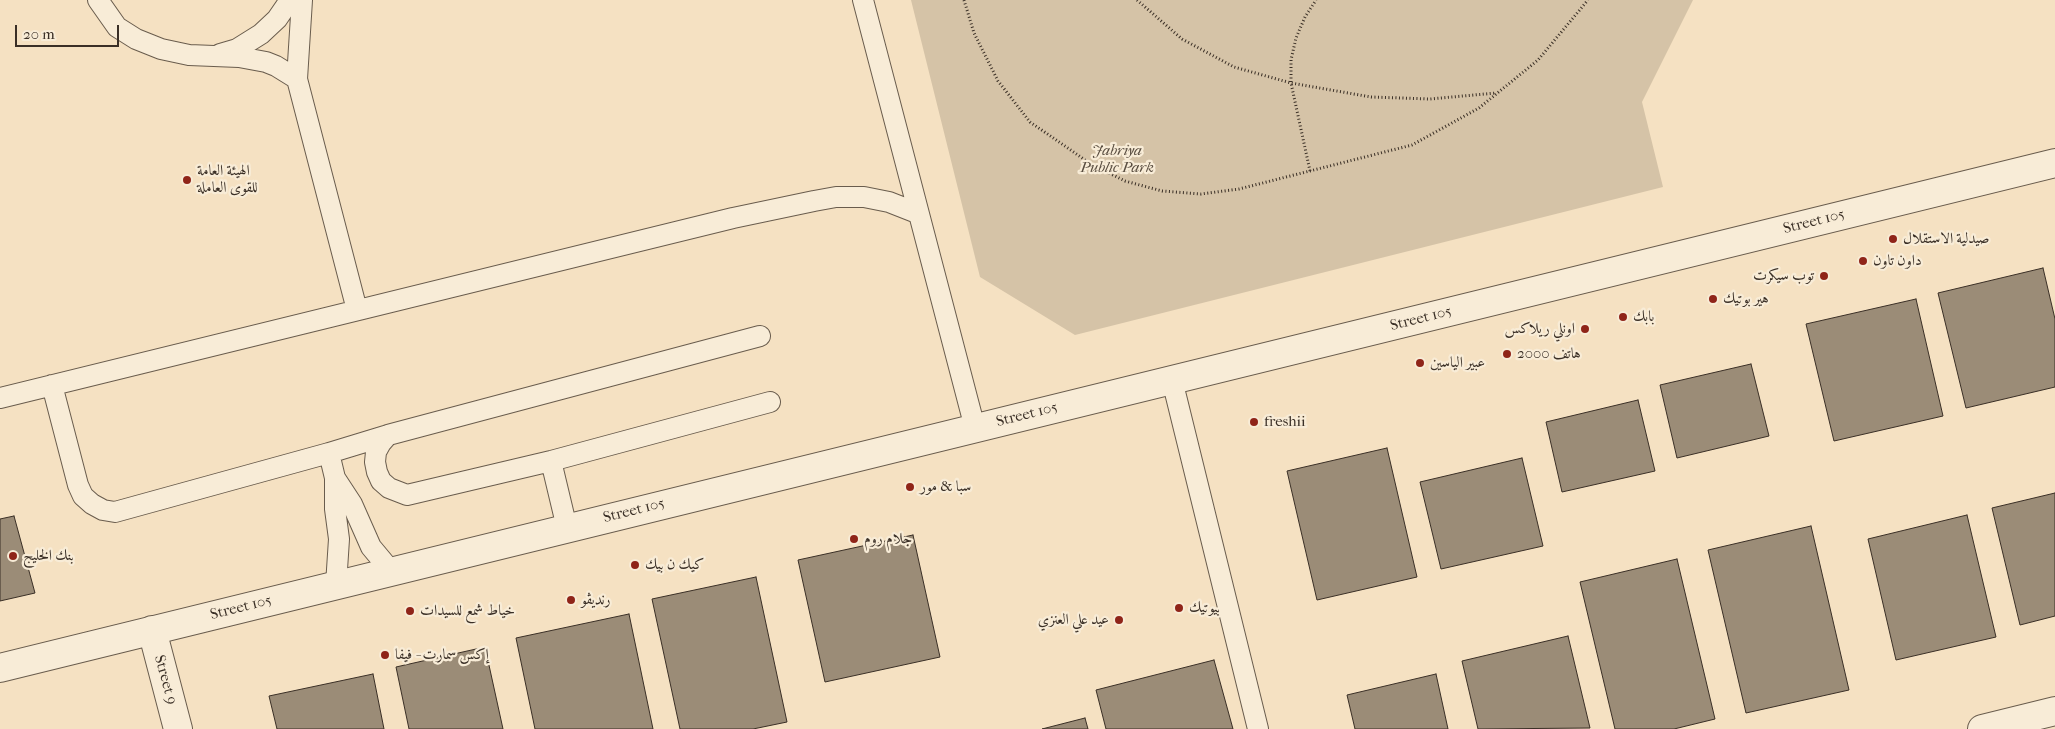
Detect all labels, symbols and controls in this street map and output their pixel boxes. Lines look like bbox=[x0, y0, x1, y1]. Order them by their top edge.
scale bar bbox=[18, 15, 121, 47]
text: 20 m bbox=[23, 25, 55, 43]
park label: Jabriya Public Park bbox=[1080, 142, 1154, 177]
place label: الهيئة العامة للقوى العاملة bbox=[197, 162, 258, 197]
marker: الهيئة العامة للقوى العاملة bbox=[181, 174, 193, 186]
street label: Street 105 bbox=[1781, 206, 1847, 238]
place label: صيدلية الاستقلال bbox=[1903, 230, 1990, 248]
marker: صيدلية الاستقلال bbox=[1887, 233, 1899, 245]
place label: داون تاون bbox=[1873, 252, 1922, 270]
marker: داون تاون bbox=[1857, 255, 1869, 267]
place label: توب سيكرت bbox=[1753, 267, 1814, 285]
marker: توب سيكرت bbox=[1818, 270, 1830, 282]
place label: هير بوتيك bbox=[1723, 290, 1769, 308]
marker: هير بوتيك bbox=[1707, 293, 1719, 305]
street label: Street 105 bbox=[1388, 303, 1454, 335]
place label: بابك bbox=[1633, 308, 1654, 326]
marker: بابك bbox=[1617, 311, 1629, 323]
place label: اونلي ريلاكس bbox=[1504, 320, 1575, 338]
marker: اونلي ريلاكس bbox=[1579, 323, 1591, 335]
place label: هاتف 2000 bbox=[1517, 345, 1581, 363]
marker: هاتف 2000 bbox=[1501, 348, 1513, 360]
place label: عبير الياسين bbox=[1430, 354, 1485, 372]
marker: عبير الياسين bbox=[1414, 357, 1426, 369]
street label: Street 105 bbox=[994, 399, 1060, 431]
place label: freshii bbox=[1264, 413, 1305, 431]
marker: freshii bbox=[1248, 416, 1260, 428]
place label: سبا & مور bbox=[920, 478, 971, 496]
marker: سبا & مور bbox=[904, 481, 916, 493]
street label: Street 105 bbox=[601, 495, 667, 527]
place label: جلام روم bbox=[864, 530, 912, 548]
marker: جلام روم bbox=[848, 533, 860, 545]
place label: بنك الخليج bbox=[23, 547, 74, 565]
marker: بنك الخليج bbox=[7, 550, 19, 562]
place label: كيك ن بيك bbox=[645, 556, 704, 574]
marker: كيك ن بيك bbox=[629, 559, 641, 571]
place label: رنديڤو bbox=[581, 591, 610, 609]
street label: Street 105 bbox=[208, 592, 274, 624]
marker: رنديڤو bbox=[565, 594, 577, 606]
place label: بيوتيك bbox=[1189, 599, 1220, 617]
place label: خياط شمع للسيدات bbox=[420, 602, 515, 620]
marker: بيوتيك bbox=[1173, 602, 1185, 614]
marker: خياط شمع للسيدات bbox=[404, 605, 416, 617]
place label: عيد علي العنزي bbox=[1038, 611, 1109, 629]
marker: عيد علي العنزي bbox=[1113, 614, 1125, 626]
place label: إكس سمارت - فيفا bbox=[395, 646, 489, 664]
marker: إكس سمارت - فيفا bbox=[379, 649, 391, 661]
street label: Street 9 bbox=[150, 653, 180, 707]

